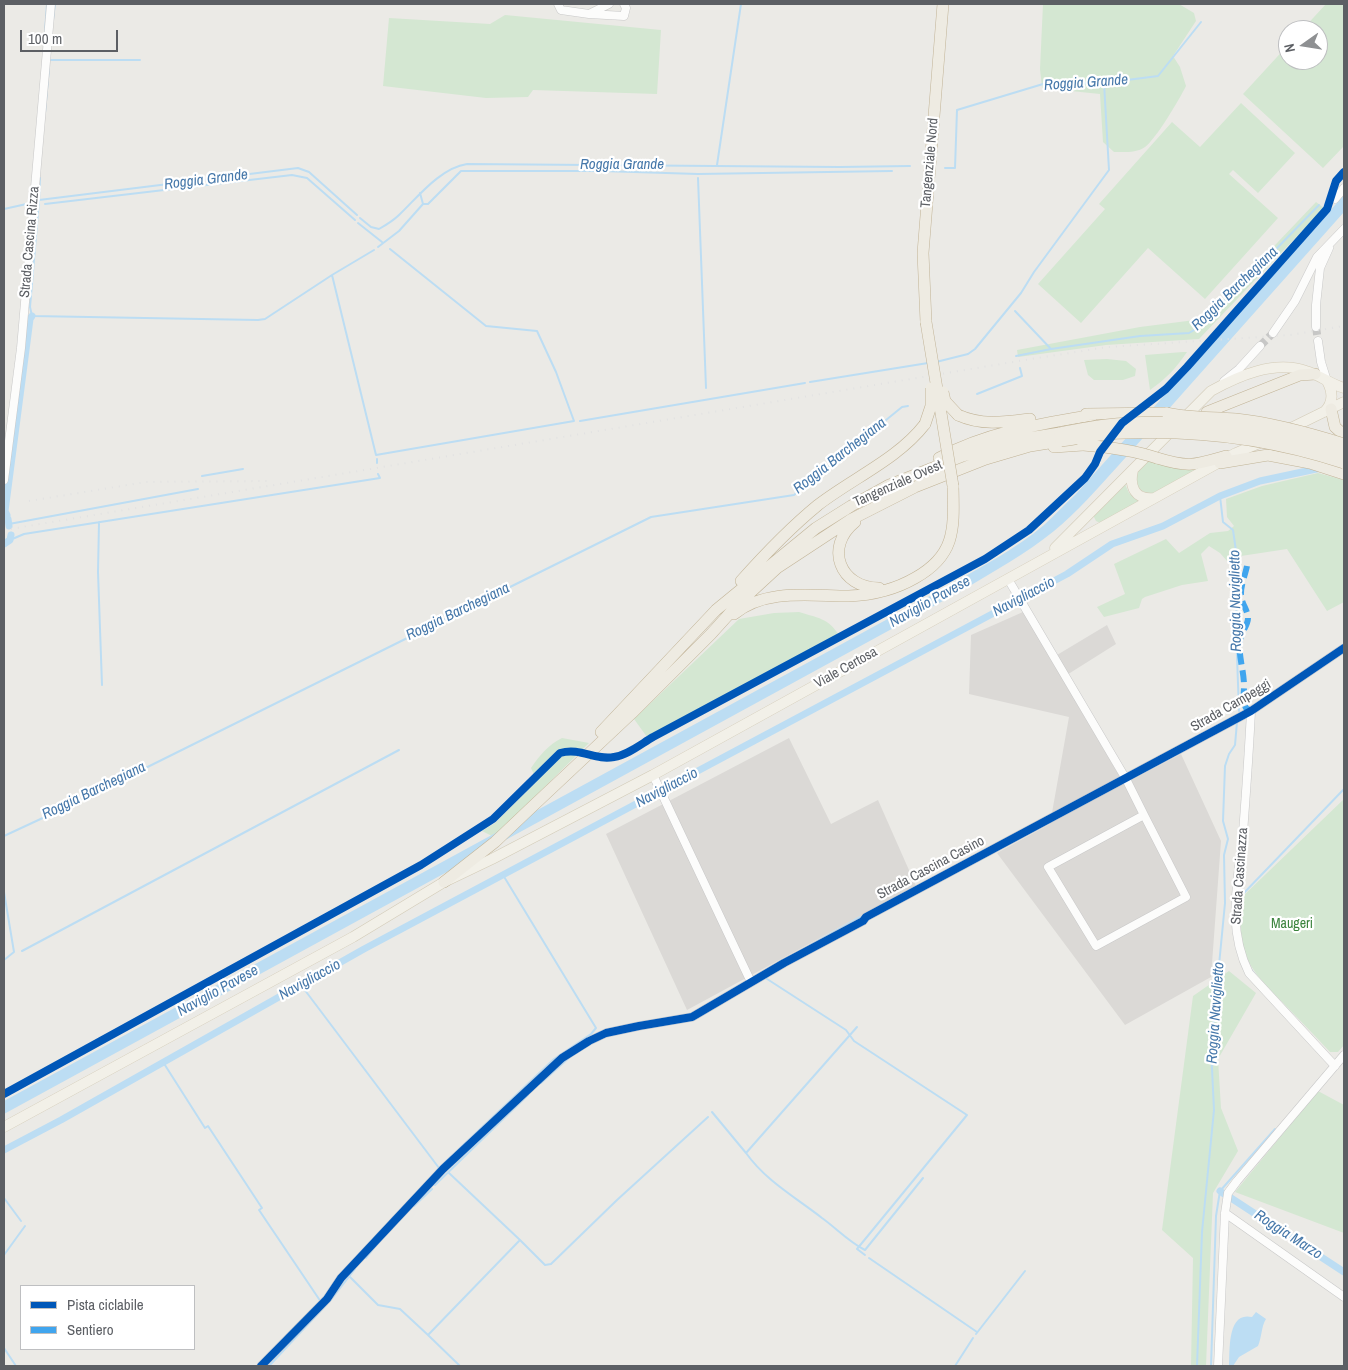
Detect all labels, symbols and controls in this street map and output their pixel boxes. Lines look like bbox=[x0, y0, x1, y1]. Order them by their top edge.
scale bar bbox=[22, 20, 120, 52]
north arrow bbox=[1278, 20, 1328, 70]
text: 100 m bbox=[28, 28, 62, 49]
text: N bbox=[1280, 42, 1299, 54]
water label: Roggia Grande bbox=[1043, 71, 1129, 95]
street label: Tangenziale Nord bbox=[918, 117, 942, 209]
water label: Roggia Grande bbox=[580, 156, 664, 174]
water label: Roggia Grande bbox=[163, 166, 249, 194]
street label: Strada Cascina Rizza bbox=[17, 186, 43, 298]
water label: Roggia Barchegiana bbox=[1188, 243, 1282, 335]
water label: Roggia Barchegiana bbox=[790, 414, 890, 498]
street label: Tangenziale Ovest bbox=[851, 457, 945, 511]
water label: Roggia Naviglietto bbox=[1226, 550, 1246, 652]
water label: Naviglio Pavese bbox=[886, 572, 974, 632]
water label: Navigliaccio bbox=[990, 573, 1058, 621]
water label: Roggia Barchegiana bbox=[403, 579, 513, 645]
street label: Viale Certosa bbox=[812, 644, 880, 692]
street label: Strada Campeggi bbox=[1188, 676, 1274, 736]
water label: Roggia Barchegiana bbox=[39, 758, 149, 824]
water label: Navigliaccio bbox=[633, 764, 701, 812]
street label: Strada Cascinazza bbox=[1228, 827, 1252, 925]
street label: Strada Cascina Casino bbox=[875, 833, 987, 903]
park label: Maugeri bbox=[1271, 916, 1313, 932]
water label: Navigliaccio bbox=[276, 956, 344, 1004]
water label: Naviglio Pavese bbox=[174, 961, 262, 1021]
water label: Roggia Naviglietto bbox=[1203, 962, 1229, 1064]
water label: Roggia Marzo bbox=[1251, 1206, 1325, 1264]
legend bbox=[20, 1285, 195, 1350]
text: Pista ciclabile bbox=[67, 1294, 144, 1315]
text: Sentiero bbox=[67, 1319, 114, 1340]

